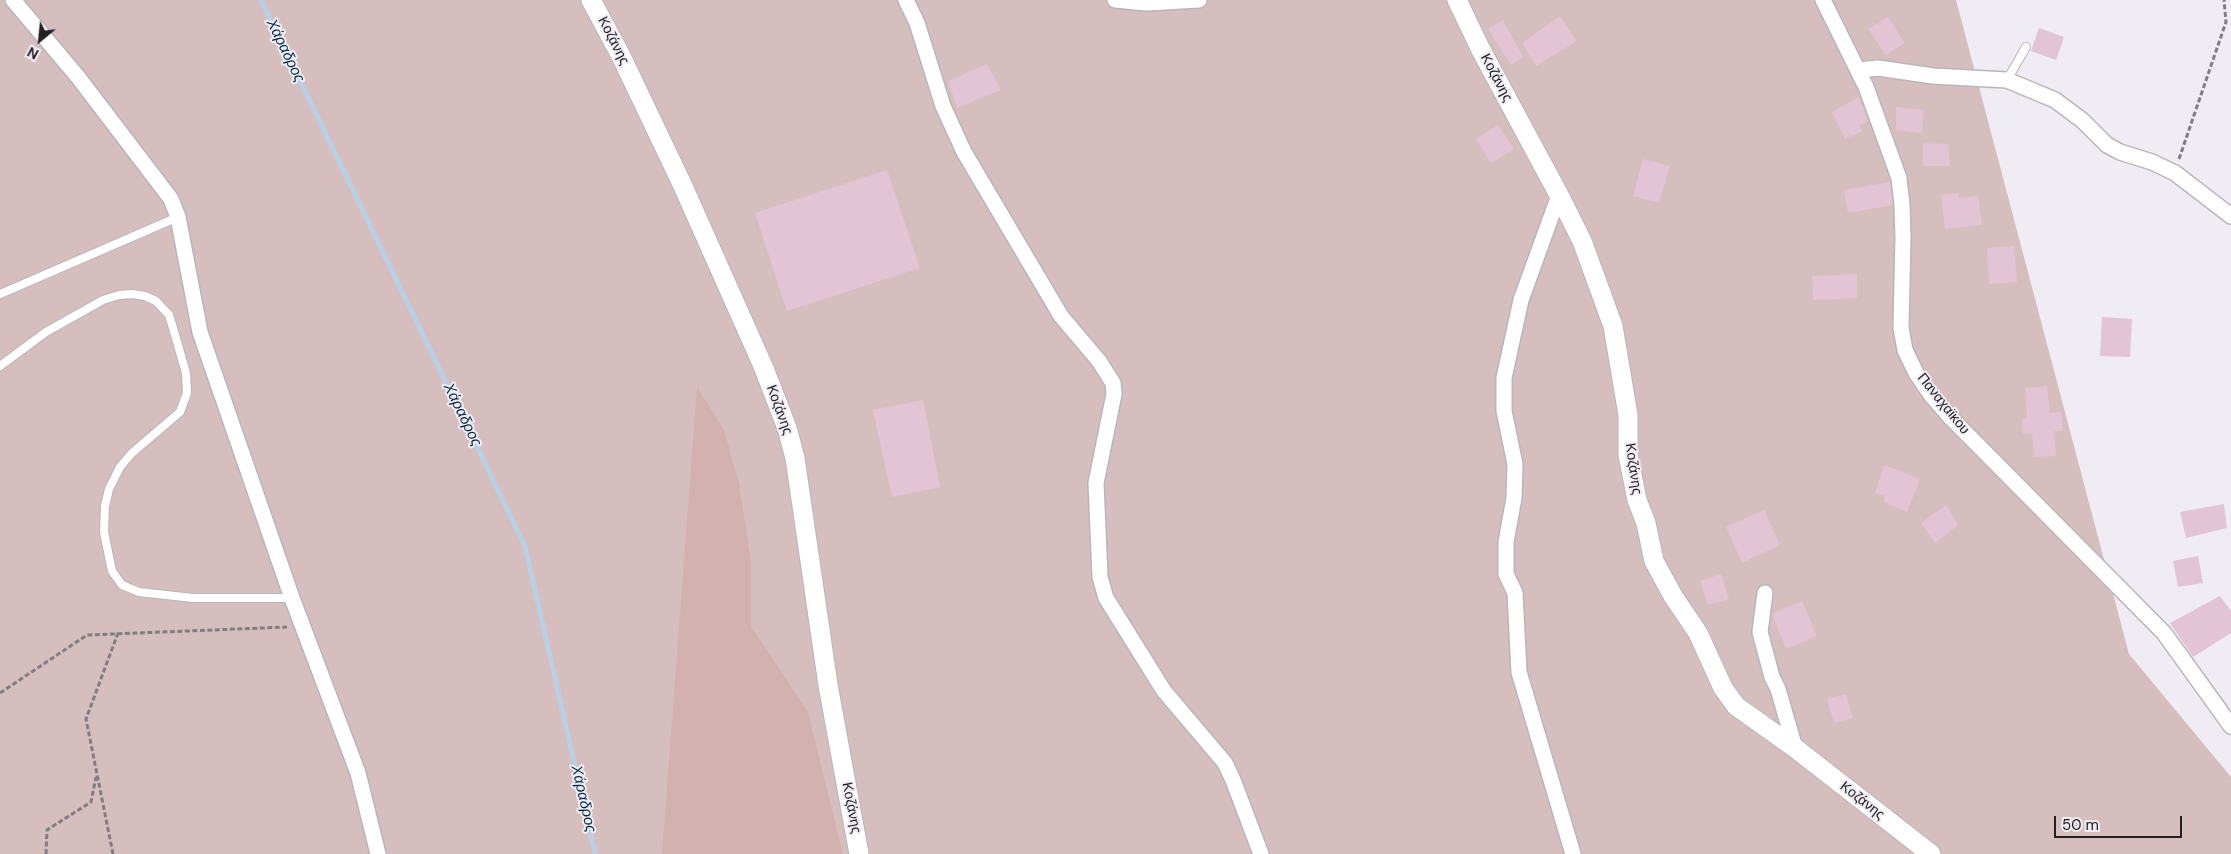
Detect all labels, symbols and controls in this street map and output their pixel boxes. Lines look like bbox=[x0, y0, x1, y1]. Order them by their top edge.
street label: Κοζάνης bbox=[594, 14, 632, 68]
north arrow bbox=[15, 15, 65, 65]
water label: Χάραδρος bbox=[262, 16, 308, 86]
text: N bbox=[24, 43, 42, 64]
street label: Κοζάνης bbox=[1476, 51, 1516, 105]
street label: Παναχαϊκου bbox=[1913, 370, 1973, 438]
water label: Χάραδρος bbox=[439, 380, 485, 450]
street label: Κοζάνης bbox=[762, 383, 796, 437]
street label: Κοζάνης bbox=[1621, 442, 1645, 496]
water label: Χάραδρος bbox=[567, 764, 599, 834]
street label: Κοζάνης bbox=[1836, 778, 1888, 824]
street label: Κοζάνης bbox=[838, 781, 864, 835]
scale bar bbox=[2056, 806, 2184, 838]
text: 50 m bbox=[2062, 815, 2099, 835]

